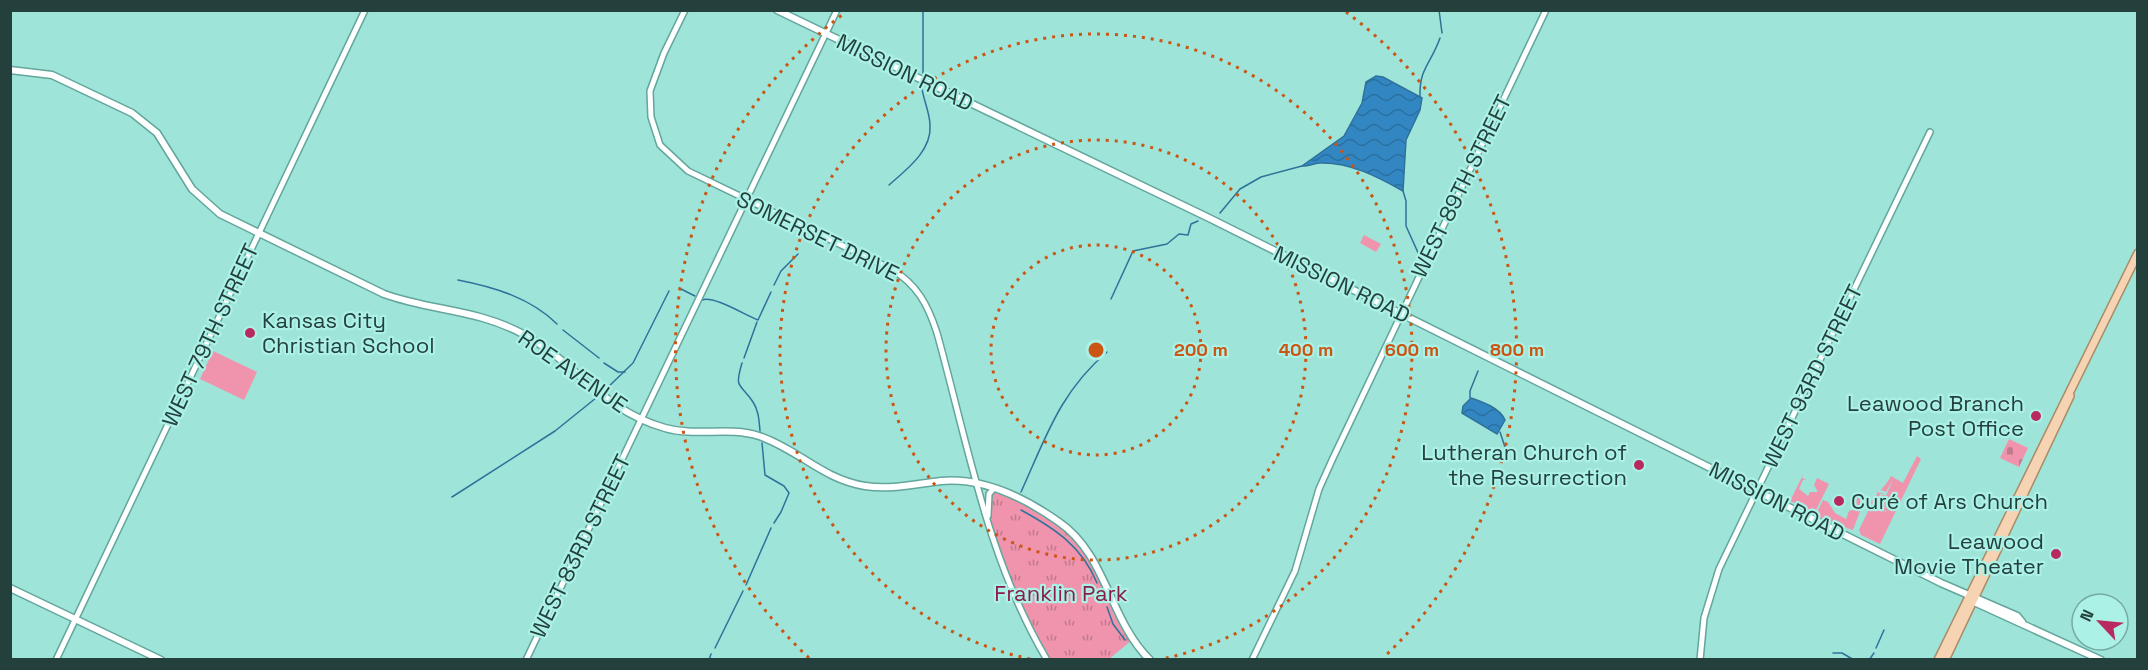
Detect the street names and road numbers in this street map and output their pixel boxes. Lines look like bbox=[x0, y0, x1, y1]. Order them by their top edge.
street label: MISSION ROAD bbox=[832, 27, 978, 117]
street label: WEST 89TH STREET bbox=[1405, 90, 1517, 282]
street label: SOMERSET DRIVE bbox=[732, 185, 904, 287]
street label: WEST 79TH STREET bbox=[155, 239, 265, 431]
street label: MISSION ROAD bbox=[1269, 239, 1415, 329]
street label: WEST 93RD STREET bbox=[1755, 280, 1869, 472]
street label: ROE AVENUE bbox=[513, 323, 633, 419]
street label: WEST 83RD STREET bbox=[523, 450, 637, 642]
street label: MISSION ROAD bbox=[1704, 455, 1850, 547]

